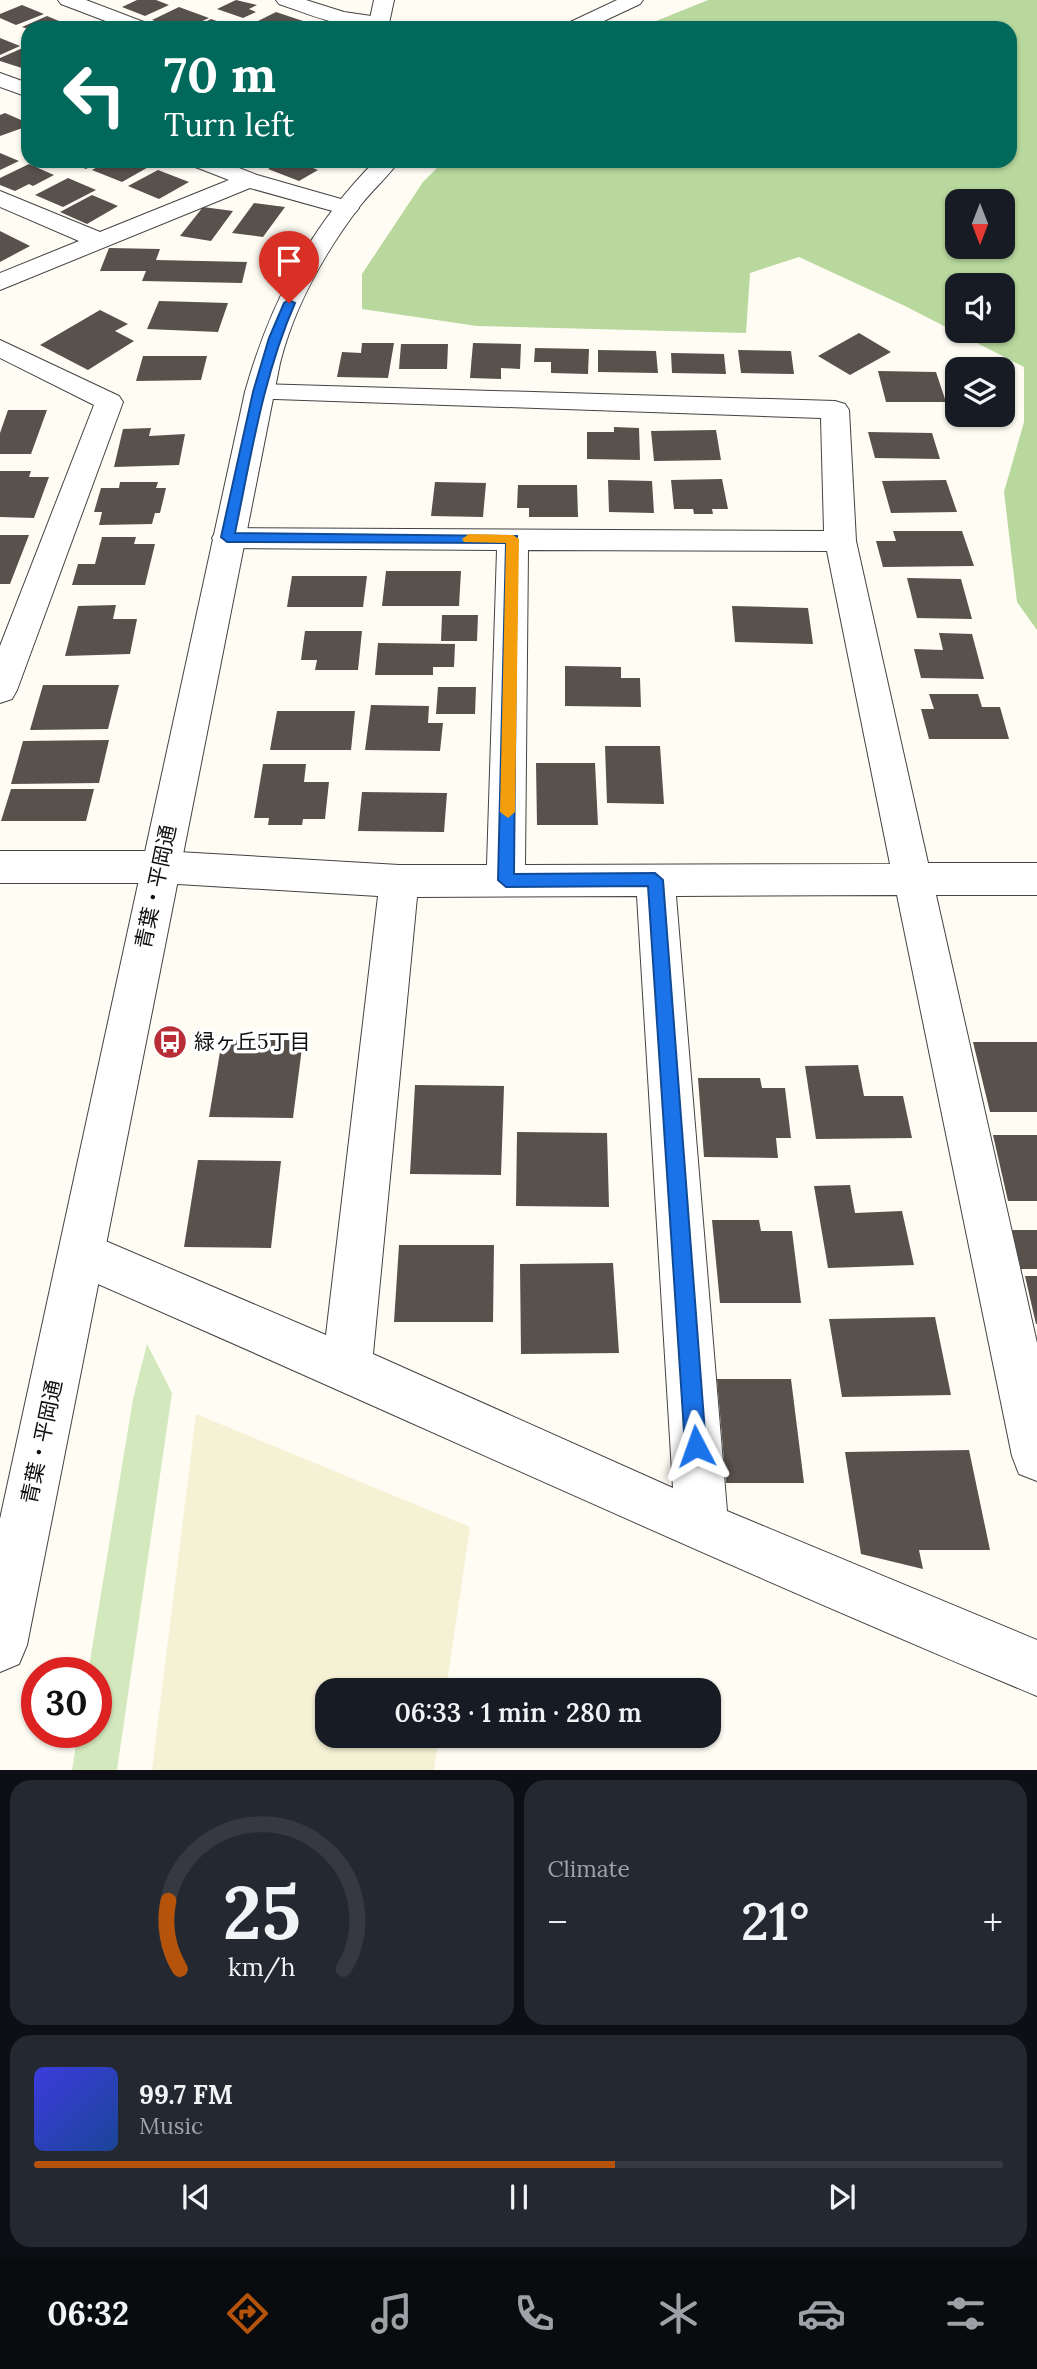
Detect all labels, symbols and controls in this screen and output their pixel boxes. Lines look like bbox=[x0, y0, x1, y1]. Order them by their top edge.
text: 70 m bbox=[164, 43, 276, 105]
icon: left bbox=[49, 49, 140, 140]
text: Turn left bbox=[164, 104, 294, 145]
north arrow bbox=[945, 189, 1015, 259]
map controls bbox=[945, 189, 1015, 427]
pin bbox=[259, 231, 319, 303]
icon: arrive bbox=[270, 242, 308, 280]
button: sound bbox=[945, 273, 1015, 343]
button: layers bbox=[945, 357, 1015, 427]
street label: 青葉・平岡通 bbox=[129, 822, 182, 951]
bus stop icon: 緑ヶ丘5丁目 bbox=[151, 1023, 189, 1061]
place label: 緑ヶ丘5丁目 bbox=[194, 1028, 310, 1055]
street label: 青葉・平岡通 bbox=[15, 1377, 68, 1506]
position arrow bbox=[659, 1409, 733, 1483]
speed limit sign: 30 bbox=[21, 1657, 112, 1748]
text: 06:33 · 1 min · 280 m bbox=[394, 1696, 642, 1729]
text: Climate bbox=[548, 1854, 630, 1883]
text: 25 bbox=[223, 1866, 301, 1959]
text: 21° bbox=[741, 1888, 809, 1954]
text: − bbox=[548, 1898, 568, 1946]
text: + bbox=[983, 1898, 1003, 1946]
text: km/h bbox=[228, 1950, 296, 1982]
text: 99.7 FM bbox=[139, 2078, 233, 2111]
text: Music bbox=[139, 2111, 203, 2140]
icon: previous bbox=[177, 2178, 215, 2216]
icon: pause bbox=[500, 2178, 538, 2216]
icon: next bbox=[823, 2178, 861, 2216]
icon: directions bbox=[223, 2289, 272, 2338]
icon: music bbox=[367, 2289, 416, 2338]
icon: phone bbox=[510, 2289, 559, 2338]
icon: climate bbox=[654, 2289, 703, 2338]
icon: car bbox=[797, 2289, 846, 2338]
icon: filters bbox=[941, 2289, 990, 2338]
text: 06:32 bbox=[47, 2293, 129, 2334]

